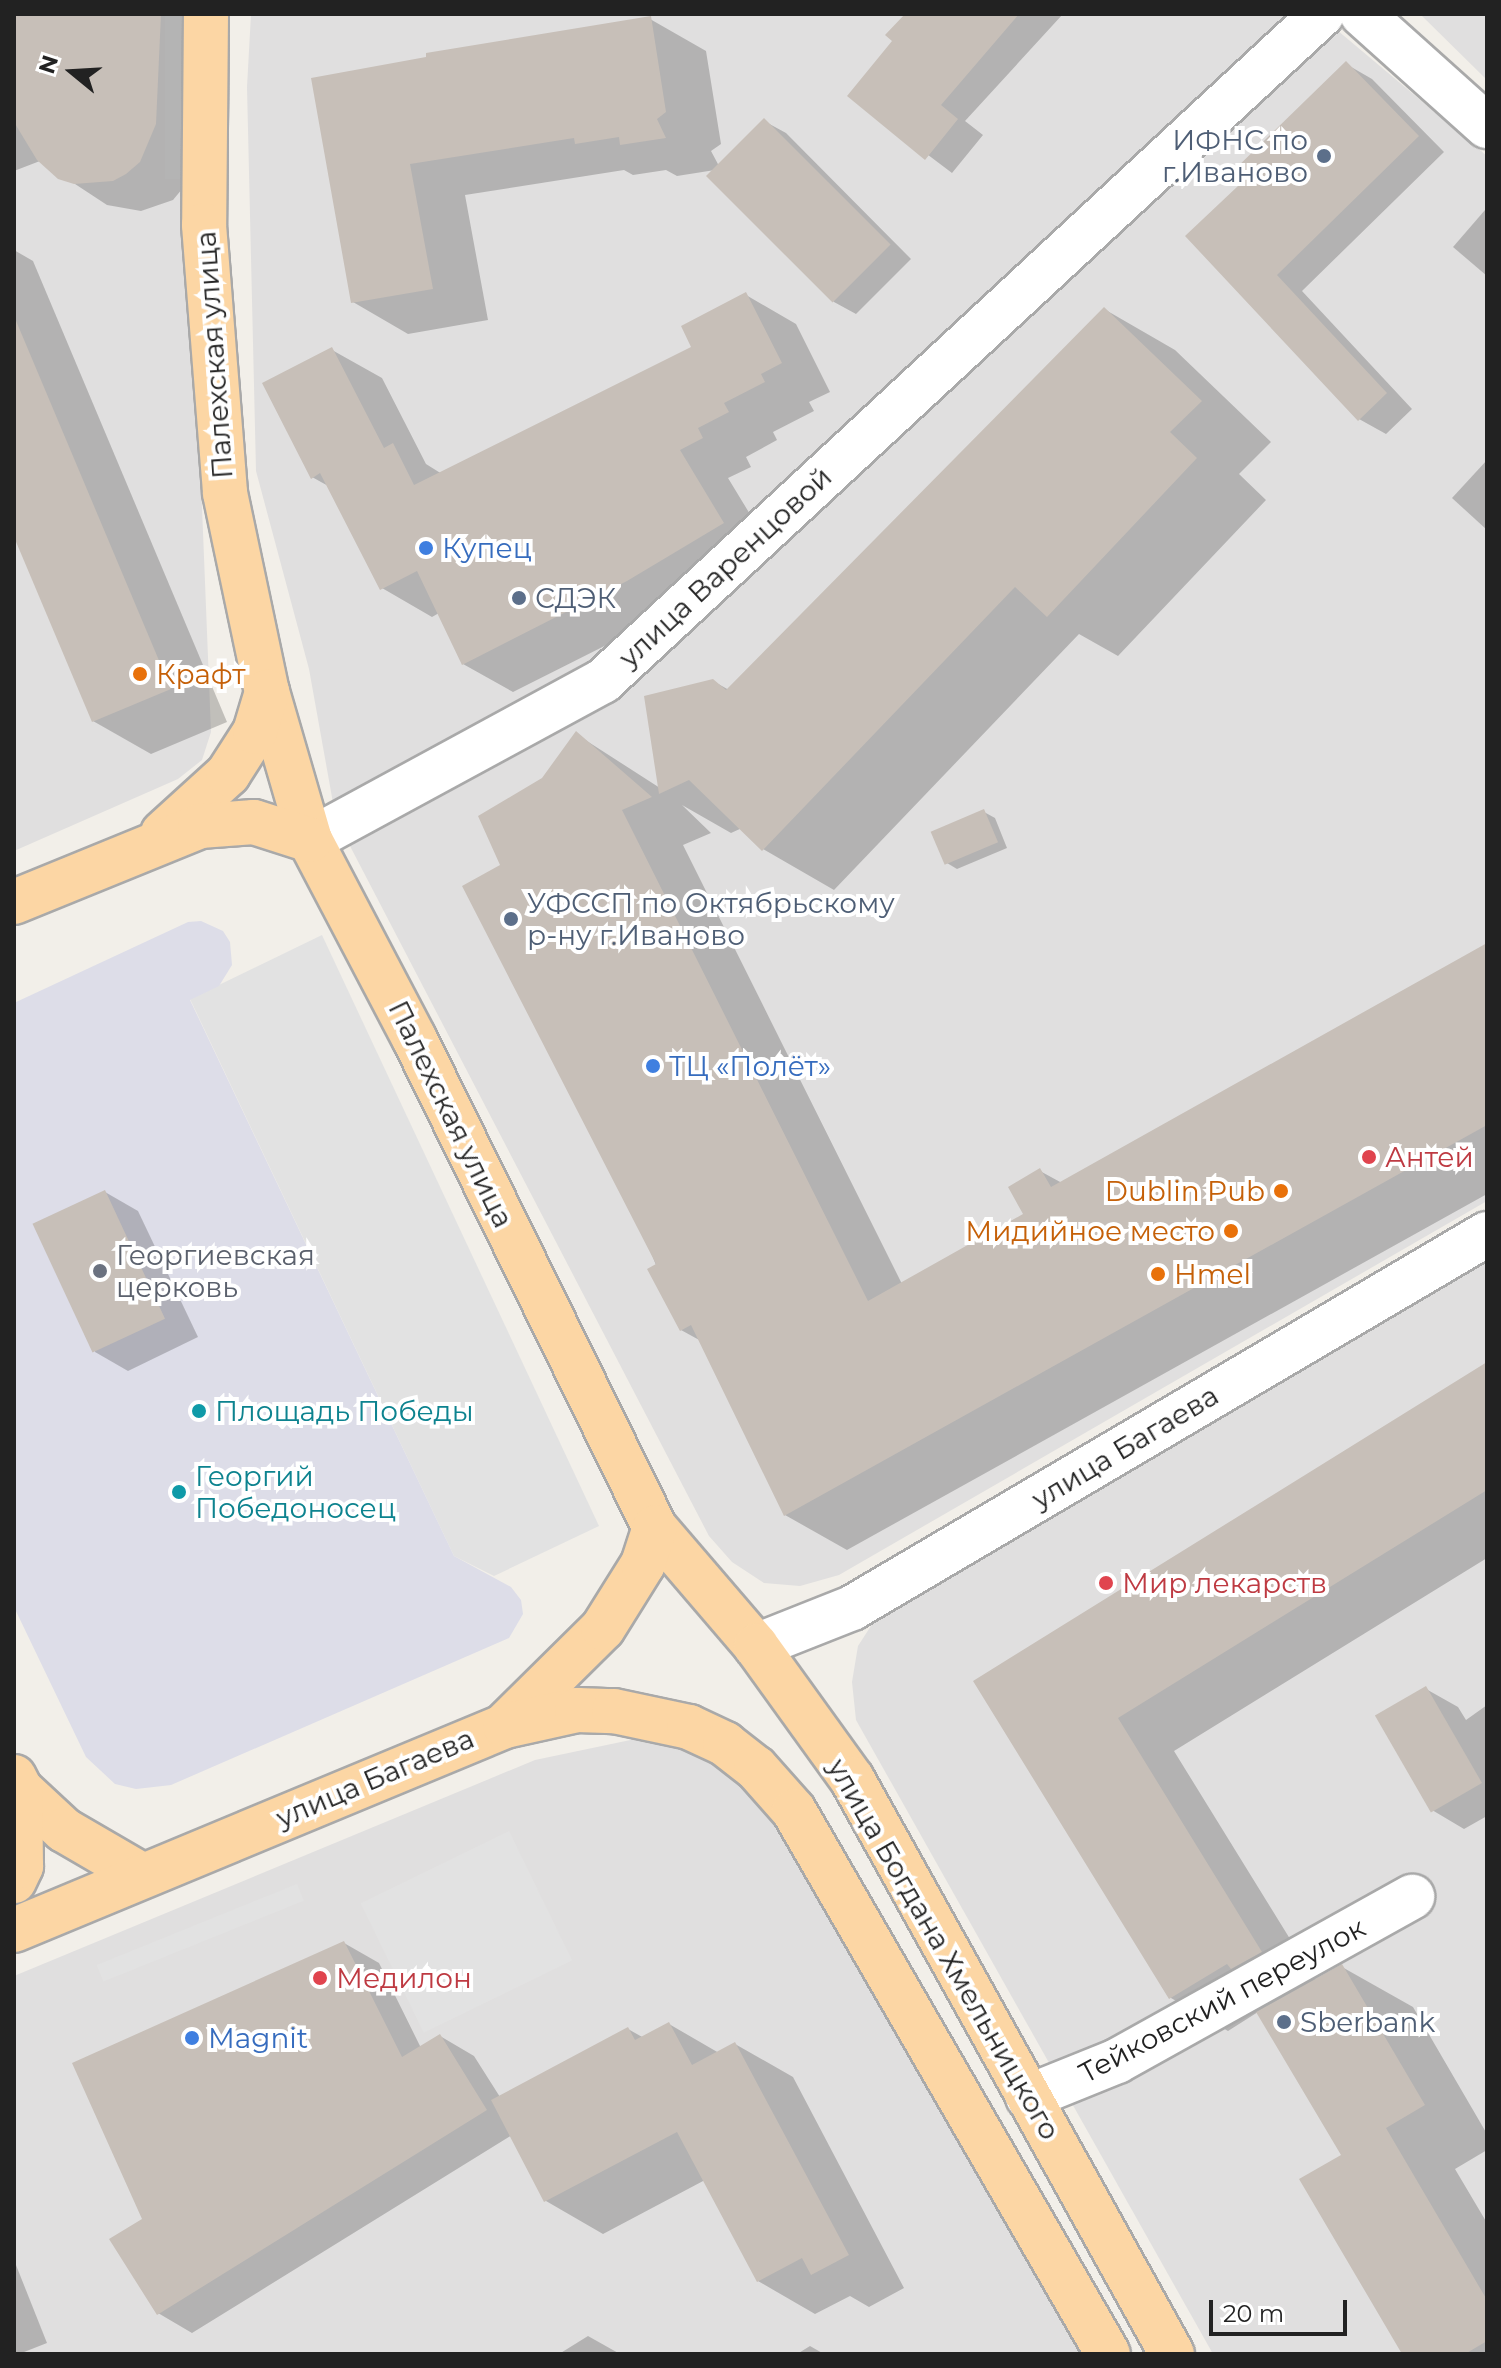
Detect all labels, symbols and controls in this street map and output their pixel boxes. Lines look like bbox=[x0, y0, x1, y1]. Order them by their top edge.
north arrow bbox=[32, 32, 112, 112]
text: N bbox=[33, 52, 64, 77]
place label: ИФНС по г.Иваново bbox=[1162, 123, 1308, 189]
marker: ИФНС по г.Иваново bbox=[1315, 147, 1333, 165]
street label: Палехская улица bbox=[189, 230, 239, 480]
street label: улица Варенцовой bbox=[612, 460, 838, 674]
place label: Купец bbox=[442, 531, 532, 565]
marker: Купец bbox=[417, 539, 435, 557]
place label: СДЭК bbox=[535, 581, 616, 615]
marker: СДЭК bbox=[510, 589, 528, 607]
place label: Крафт bbox=[156, 657, 245, 691]
marker: Крафт bbox=[131, 665, 149, 683]
place label: УФССП по Октябрьскому р-ну г.Иваново bbox=[527, 886, 895, 952]
marker: УФССП по Октябрьскому р-ну г.Иваново bbox=[502, 910, 520, 928]
street label: Палехская улица bbox=[382, 995, 520, 1233]
place label: ТЦ «Полёт» bbox=[669, 1049, 831, 1083]
marker: ТЦ «Полёт» bbox=[644, 1057, 662, 1075]
place label: Антей bbox=[1385, 1140, 1474, 1174]
marker: Антей bbox=[1360, 1148, 1378, 1166]
place label: Dublin Pub bbox=[1105, 1174, 1265, 1208]
marker: Dublin Pub bbox=[1272, 1182, 1290, 1200]
place label: Мидийное место bbox=[965, 1214, 1215, 1248]
marker: Мидийное место bbox=[1222, 1222, 1240, 1240]
place label: Георгиевская церковь bbox=[116, 1238, 315, 1304]
place label: Hmel bbox=[1174, 1257, 1251, 1291]
marker: Георгиевская церковь bbox=[91, 1262, 109, 1280]
marker: Hmel bbox=[1149, 1265, 1167, 1283]
street label: улица Багаева bbox=[1026, 1378, 1224, 1516]
place label: Площадь Победы bbox=[215, 1394, 474, 1428]
marker: Площадь Победы bbox=[190, 1402, 208, 1420]
place label: Георгий Победоносец bbox=[195, 1459, 396, 1525]
marker: Георгий Победоносец bbox=[170, 1483, 188, 1501]
place label: Мир лекарств bbox=[1122, 1566, 1327, 1600]
marker: Мир лекарств bbox=[1097, 1574, 1115, 1592]
street label: улица Багаева bbox=[271, 1721, 479, 1835]
street label: улица Богдана Хмельницкого bbox=[821, 1753, 1067, 2145]
street label: Тейковский переулок bbox=[1073, 1910, 1371, 2090]
place label: Медилон bbox=[336, 1961, 472, 1995]
marker: Медилон bbox=[311, 1969, 329, 1987]
place label: Sberbank bbox=[1300, 2005, 1435, 2039]
marker: Sberbank bbox=[1275, 2013, 1293, 2031]
place label: Magnit bbox=[208, 2021, 308, 2055]
marker: Magnit bbox=[183, 2029, 201, 2047]
scale bar bbox=[1213, 2284, 1351, 2334]
text: 20 m bbox=[1223, 2299, 1284, 2328]

